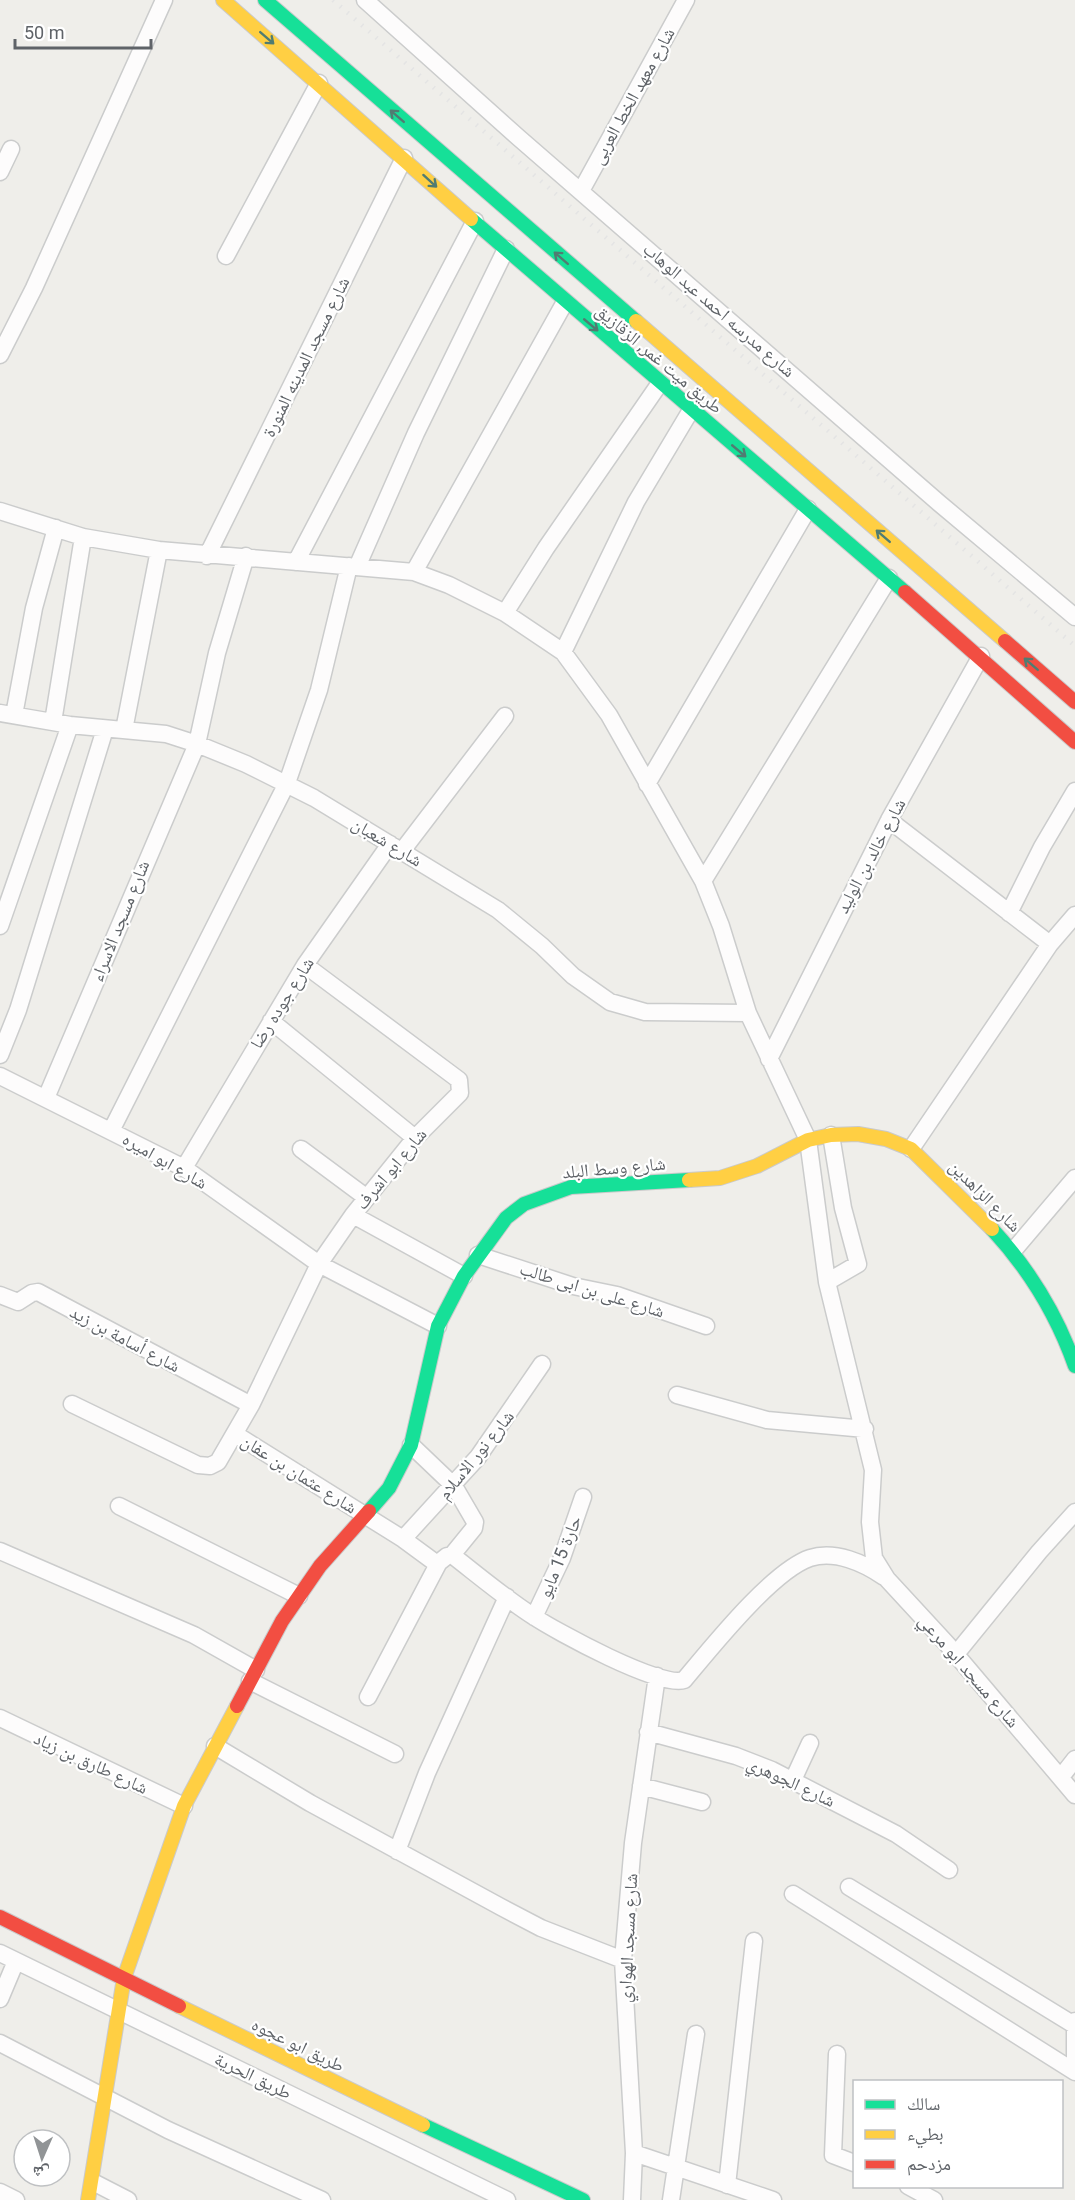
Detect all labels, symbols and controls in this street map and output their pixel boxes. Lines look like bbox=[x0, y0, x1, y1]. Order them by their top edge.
scale bar bbox=[15, 12, 152, 50]
text: 50 m bbox=[24, 22, 64, 43]
street label: شارع معهد الخط العربى bbox=[586, 24, 680, 168]
one-way arrow bbox=[259, 32, 275, 45]
one-way arrow bbox=[390, 109, 405, 123]
one-way arrow bbox=[422, 174, 437, 188]
street label: شارع مدرسه احمد عبد الوهاب bbox=[638, 238, 800, 382]
one-way arrow bbox=[553, 251, 569, 264]
street label: شارع مسجد المدينه المنورة bbox=[258, 273, 354, 441]
street label: طريق ميت غمر, الزقازيق bbox=[591, 299, 727, 419]
one-way arrow bbox=[583, 318, 598, 332]
one-way arrow bbox=[731, 444, 746, 458]
one-way arrow bbox=[876, 529, 891, 543]
one-way arrow bbox=[1024, 657, 1039, 671]
street label: شارع خالد بن الوليد bbox=[832, 795, 910, 917]
street label: شارع شعبان bbox=[348, 812, 426, 872]
street label: شارع مسجد الاسراء bbox=[86, 857, 154, 985]
street label: شارع جوده رضا bbox=[245, 953, 319, 1053]
street label: شارع ابو اشرف bbox=[351, 1124, 431, 1214]
street label: شارع ابو اميره bbox=[119, 1128, 211, 1194]
street label: شارع وسط البلد bbox=[561, 1153, 667, 1183]
street label: شارع الزاهدين bbox=[944, 1155, 1026, 1237]
street label: شارع على بن ابى طالب bbox=[517, 1258, 667, 1322]
street label: شارع أسامة بن زيد bbox=[66, 1301, 184, 1377]
street label: شارع نور الاسلام bbox=[433, 1406, 520, 1505]
street label: شارع عثمان بن عفان bbox=[237, 1430, 361, 1518]
street label: حارة 15 مايو bbox=[534, 1513, 586, 1601]
street label: شارع مسجد ابو مرعي bbox=[911, 1610, 1024, 1734]
street label: شارع طارق بن زياد bbox=[30, 1727, 152, 1799]
street label: شارع الجوهري bbox=[742, 1752, 839, 1815]
street label: شارع مسجد الهواري bbox=[614, 1873, 646, 2003]
street label: طريق ابو عجوه bbox=[248, 2013, 348, 2077]
street label: طريق الحرية bbox=[211, 2048, 295, 2104]
legend bbox=[853, 2080, 1063, 2188]
text: سالك bbox=[907, 2093, 940, 2114]
text: بطيء bbox=[907, 2123, 944, 2149]
north arrow bbox=[12, 2128, 72, 2188]
text: مزدحم bbox=[907, 2153, 951, 2176]
text: ش bbox=[32, 2163, 50, 2182]

